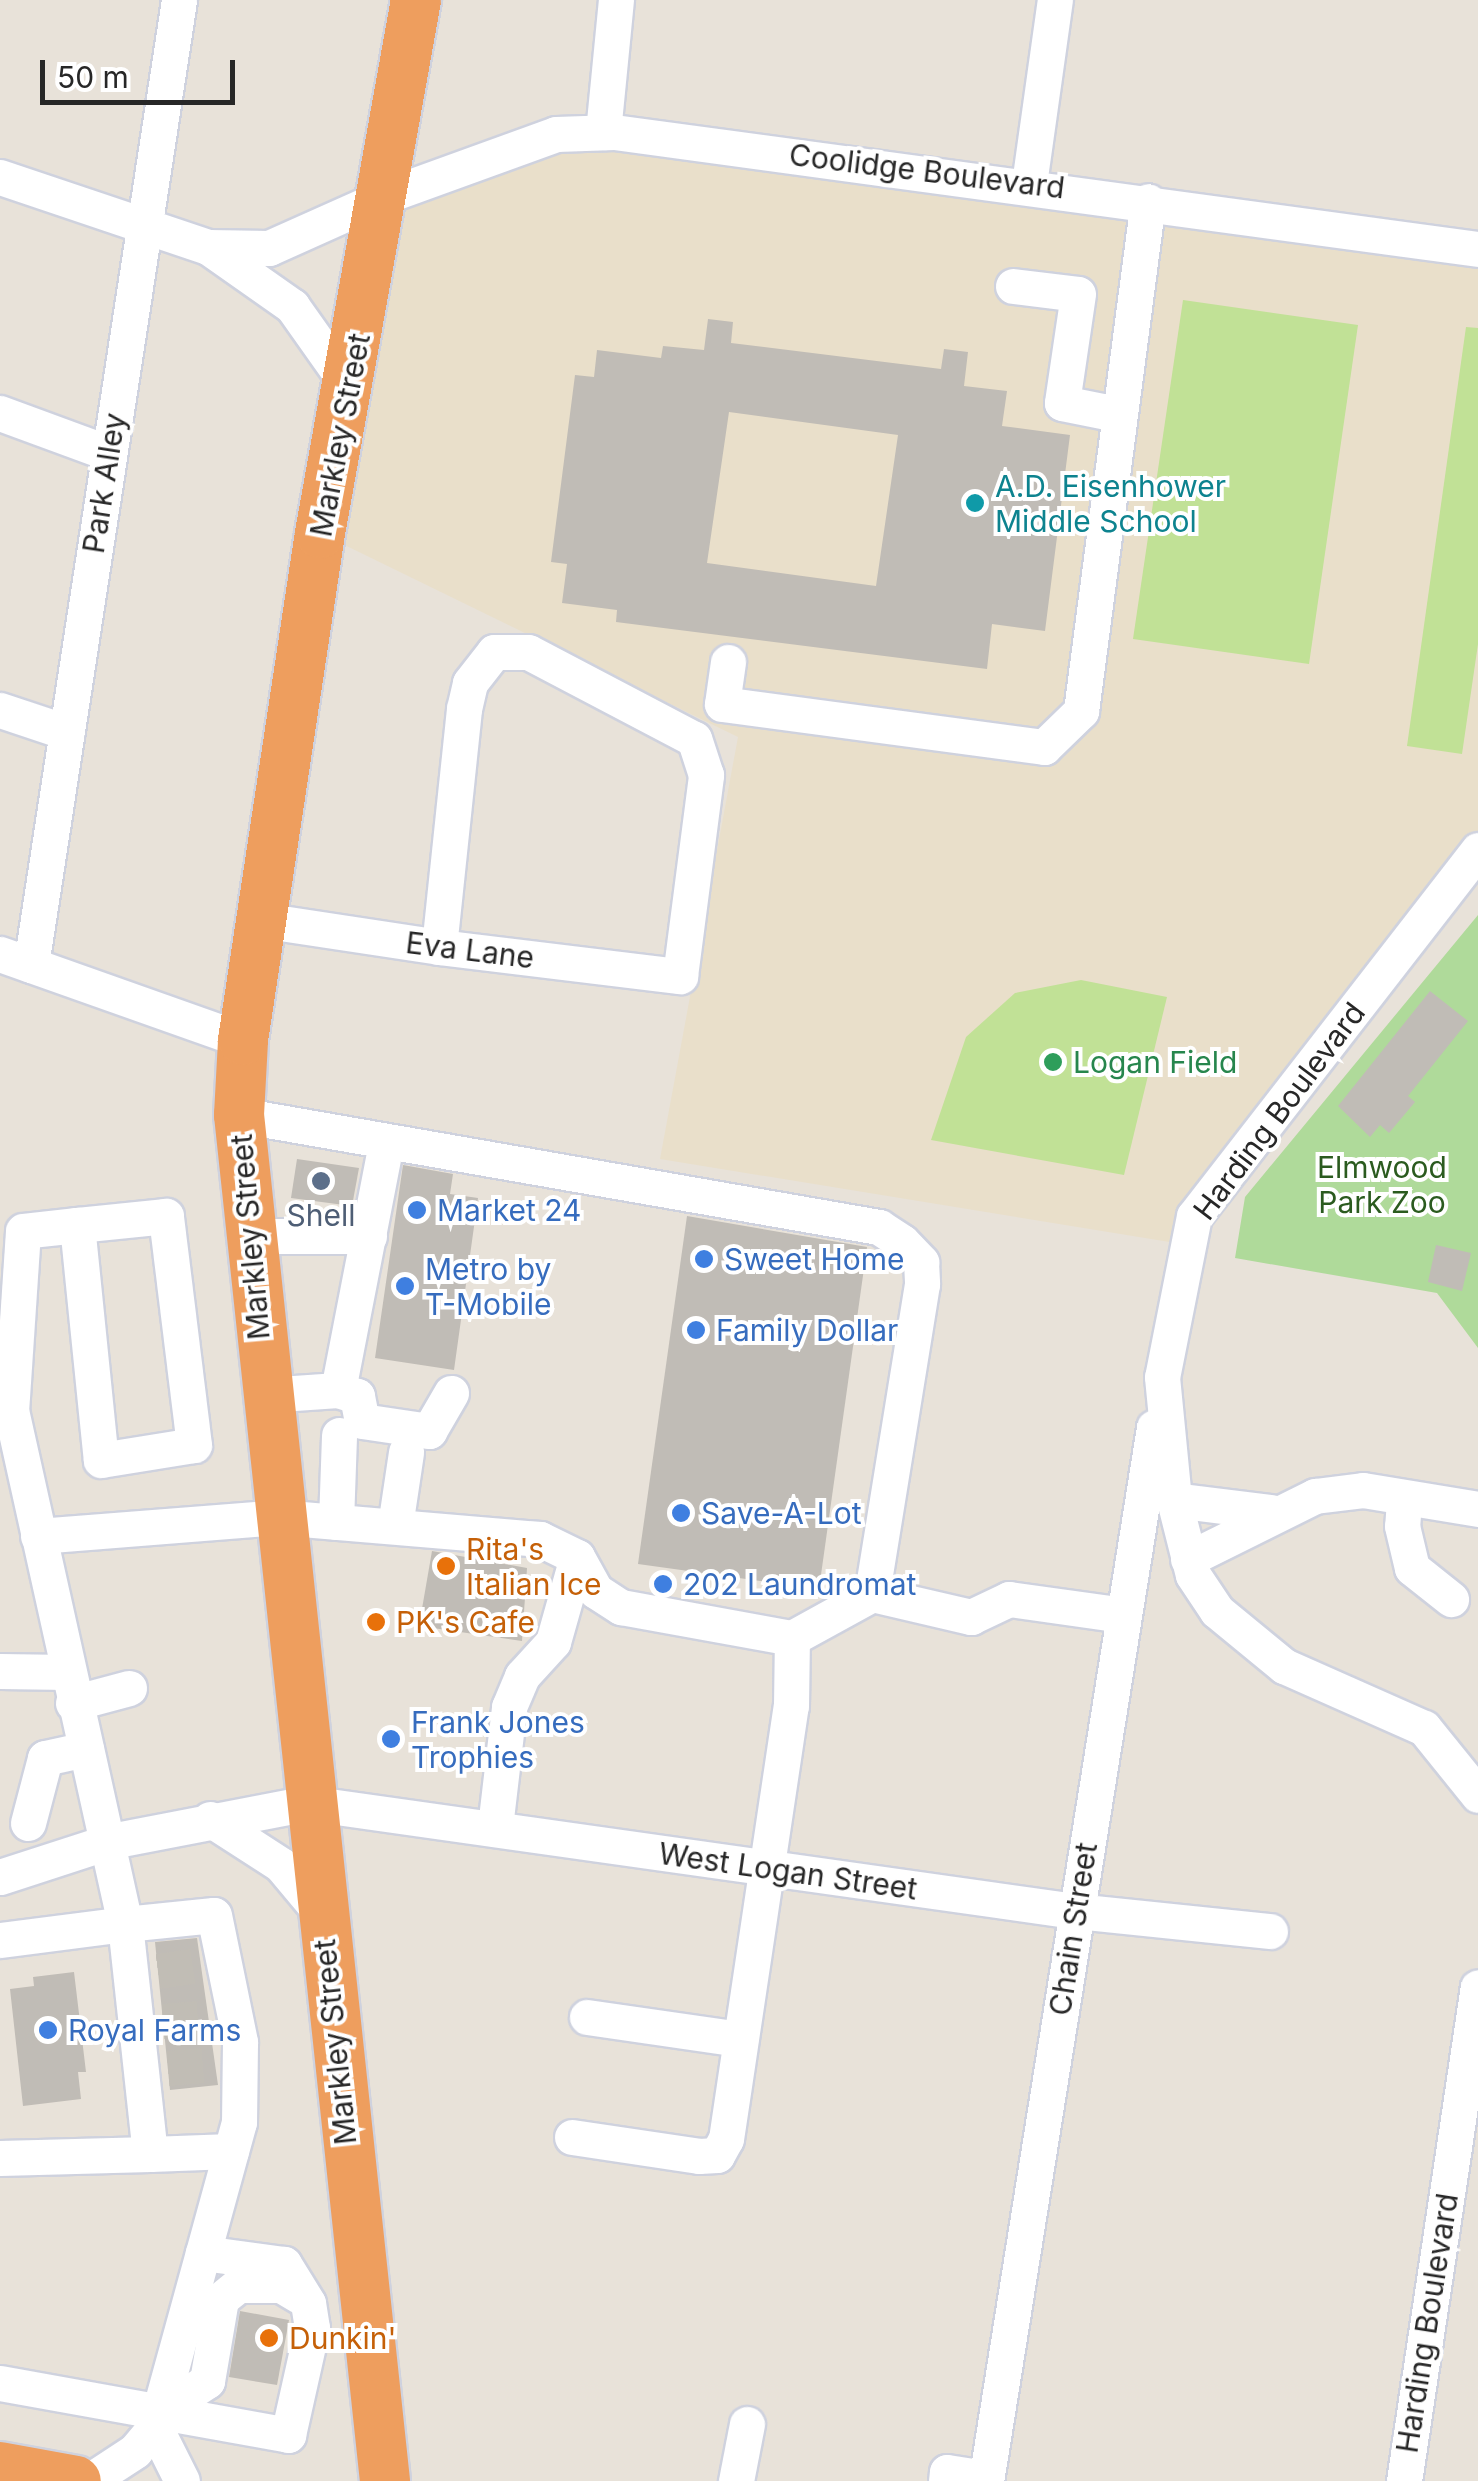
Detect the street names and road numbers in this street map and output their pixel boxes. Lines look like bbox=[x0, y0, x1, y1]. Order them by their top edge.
street label: Coolidge Boulevard bbox=[787, 136, 1067, 206]
street label: Markley Street bbox=[303, 330, 377, 540]
street label: Park Alley bbox=[75, 410, 133, 556]
street label: Eva Lane bbox=[404, 924, 536, 976]
street label: Harding Boulevard bbox=[1186, 995, 1372, 1227]
street label: Markley Street bbox=[223, 1133, 277, 1341]
street label: West Logan Street bbox=[656, 1835, 920, 1907]
street label: Chain Street bbox=[1042, 1840, 1104, 2018]
street label: Markley Street bbox=[306, 1938, 364, 2146]
street label: Harding Boulevard bbox=[1389, 2191, 1465, 2455]

